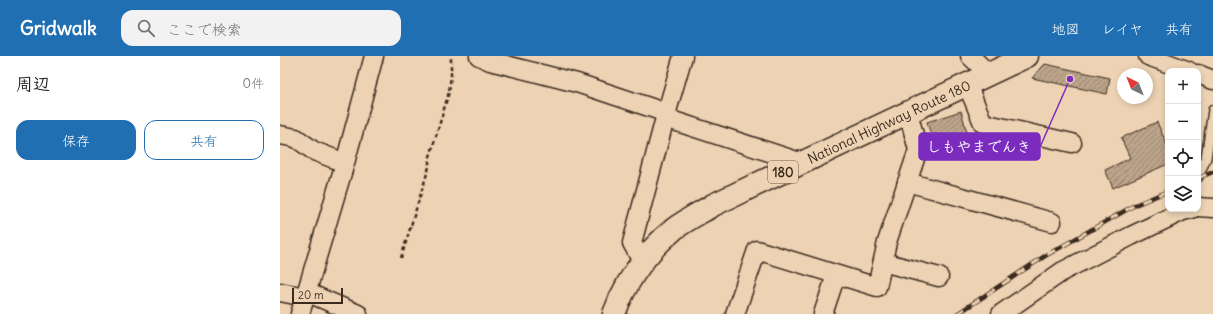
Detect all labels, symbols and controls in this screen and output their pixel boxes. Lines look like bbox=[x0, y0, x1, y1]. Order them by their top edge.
search box bbox=[121, 10, 401, 46]
text: Gridwalk bbox=[20, 16, 97, 40]
icon: search bbox=[135, 17, 157, 39]
text: ここで検索 bbox=[167, 20, 242, 39]
text: 地図 bbox=[1052, 20, 1080, 38]
text: レイヤ bbox=[1102, 20, 1143, 38]
text: 共有 bbox=[1165, 20, 1193, 38]
north arrow bbox=[1117, 68, 1153, 104]
map controls bbox=[1165, 68, 1201, 212]
button: + bbox=[1165, 68, 1201, 104]
text: 周辺 bbox=[16, 73, 50, 95]
text: 0件 bbox=[242, 75, 264, 92]
street label: National Highway Route 180 bbox=[804, 76, 974, 168]
button: − bbox=[1165, 104, 1201, 140]
button: 保存 bbox=[16, 120, 136, 160]
button: 共有 bbox=[144, 120, 264, 160]
callout: しもやまでんき bbox=[919, 133, 1040, 160]
text: しもやまでんき bbox=[926, 137, 1032, 156]
button: locate bbox=[1165, 140, 1201, 176]
road number: 180 bbox=[768, 161, 798, 183]
button: layers bbox=[1165, 176, 1201, 212]
scale bar bbox=[292, 286, 343, 305]
text: 20 m bbox=[298, 288, 324, 302]

